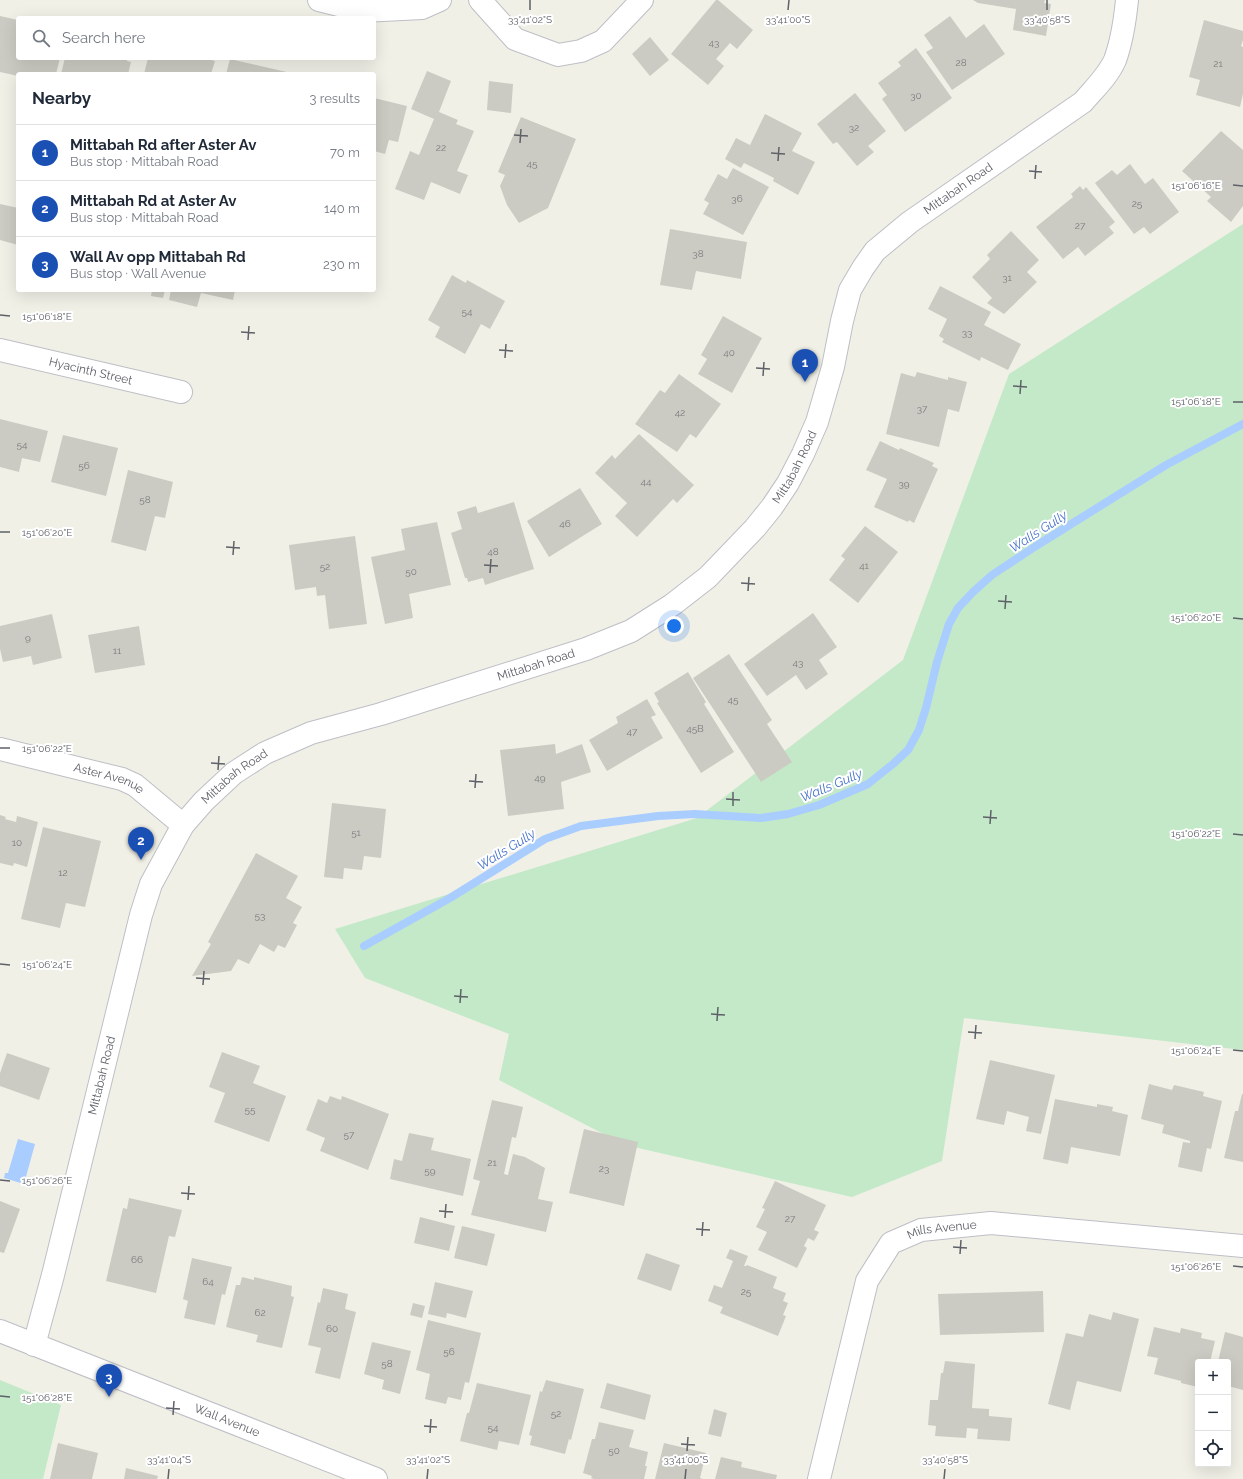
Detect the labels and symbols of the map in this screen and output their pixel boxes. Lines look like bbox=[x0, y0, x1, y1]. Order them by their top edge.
text: 33°41'02"S bbox=[508, 14, 552, 25]
text: 33°41'00"S bbox=[766, 14, 810, 25]
text: 33°40'58"S bbox=[1024, 14, 1070, 25]
house number: 43 bbox=[709, 37, 719, 48]
house number: 28 bbox=[955, 57, 967, 68]
house number: 21 bbox=[1213, 58, 1223, 69]
house number: 30 bbox=[910, 90, 922, 101]
house number: 32 bbox=[849, 122, 859, 133]
house number: 22 bbox=[436, 142, 446, 153]
house number: 45 bbox=[527, 158, 538, 169]
street label: Mittabah Road bbox=[921, 160, 995, 217]
text: 151°06'16"E bbox=[1171, 180, 1221, 191]
house number: 36 bbox=[731, 193, 743, 204]
house number: 25 bbox=[1132, 198, 1143, 209]
house number: 27 bbox=[1075, 220, 1086, 231]
house number: 38 bbox=[692, 248, 704, 259]
house number: 31 bbox=[1002, 272, 1013, 283]
house number: 54 bbox=[462, 306, 473, 317]
text: 151°06'18"E bbox=[22, 311, 72, 322]
house number: 33 bbox=[962, 327, 972, 338]
house number: 40 bbox=[723, 347, 735, 358]
pin: 1 bbox=[792, 349, 818, 382]
street label: Hyacinth Street bbox=[47, 355, 134, 387]
text: 151°06'18"E bbox=[1171, 396, 1221, 407]
house number: 37 bbox=[917, 403, 928, 414]
house number: 42 bbox=[675, 407, 685, 418]
street label: Mittabah Road bbox=[769, 428, 819, 506]
house number: 54 bbox=[17, 439, 28, 450]
house number: 56 bbox=[78, 460, 90, 471]
house number: 44 bbox=[641, 476, 652, 487]
house number: 39 bbox=[898, 478, 910, 489]
house number: 58 bbox=[139, 494, 151, 505]
water label: Walls Gully bbox=[1007, 507, 1070, 556]
house number: 46 bbox=[559, 518, 571, 529]
text: 151°06'20"E bbox=[22, 527, 72, 538]
house number: 48 bbox=[487, 546, 499, 557]
house number: 41 bbox=[859, 560, 870, 571]
house number: 52 bbox=[320, 561, 330, 572]
house number: 50 bbox=[405, 566, 417, 577]
text: 151°06'20"E bbox=[1171, 612, 1221, 623]
your location bbox=[664, 616, 684, 636]
house number: 9 bbox=[25, 632, 31, 643]
house number: 11 bbox=[113, 645, 122, 656]
street label: Mittabah Road bbox=[496, 646, 577, 684]
house number: 43 bbox=[793, 657, 803, 668]
house number: 45 bbox=[728, 694, 739, 705]
house number: 45B bbox=[686, 723, 704, 734]
house number: 47 bbox=[627, 726, 638, 737]
text: 151°06'22"E bbox=[22, 743, 72, 754]
street label: Mittabah Road bbox=[198, 746, 270, 807]
street label: Aster Avenue bbox=[72, 760, 147, 797]
water label: Walls Gully bbox=[798, 766, 865, 805]
house number: 49 bbox=[534, 772, 546, 783]
water label: Walls Gully bbox=[475, 825, 539, 873]
pin: 2 bbox=[128, 827, 154, 860]
house number: 51 bbox=[351, 827, 362, 838]
text: 151°06'22"E bbox=[1171, 828, 1221, 839]
house number: 10 bbox=[12, 837, 22, 848]
house number: 12 bbox=[58, 867, 68, 878]
house number: 53 bbox=[255, 910, 265, 921]
text: 151°06'24"E bbox=[22, 959, 72, 970]
street label: Mittabah Road bbox=[85, 1035, 118, 1116]
text: 151°06'24"E bbox=[1171, 1045, 1221, 1056]
house number: 55 bbox=[245, 1104, 256, 1115]
house number: 57 bbox=[344, 1129, 355, 1140]
house number: 21 bbox=[487, 1157, 497, 1168]
house number: 23 bbox=[599, 1163, 609, 1174]
house number: 59 bbox=[424, 1165, 436, 1176]
text: 151°06'26"E bbox=[22, 1175, 72, 1186]
house number: 27 bbox=[785, 1213, 796, 1224]
street label: Mills Avenue bbox=[905, 1217, 977, 1242]
house number: 66 bbox=[131, 1254, 143, 1265]
text: 151°06'26"E bbox=[1171, 1261, 1221, 1272]
house number: 64 bbox=[202, 1276, 214, 1287]
house number: 25 bbox=[741, 1286, 752, 1297]
house number: 62 bbox=[254, 1307, 266, 1318]
house number: 60 bbox=[326, 1323, 338, 1334]
house number: 56 bbox=[443, 1346, 455, 1357]
house number: 58 bbox=[381, 1358, 393, 1369]
pin: 3 bbox=[96, 1364, 122, 1397]
text: 151°06'28"E bbox=[22, 1392, 72, 1403]
street label: Wall Avenue bbox=[192, 1401, 262, 1440]
house number: 52 bbox=[551, 1408, 561, 1419]
house number: 54 bbox=[488, 1422, 499, 1433]
house number: 50 bbox=[608, 1445, 620, 1456]
text: 33°41'04"S bbox=[147, 1454, 191, 1465]
text: 33°41'02"S bbox=[406, 1454, 450, 1465]
text: 33°41'00"S bbox=[664, 1454, 708, 1465]
text: 33°40'58"S bbox=[922, 1454, 968, 1465]

